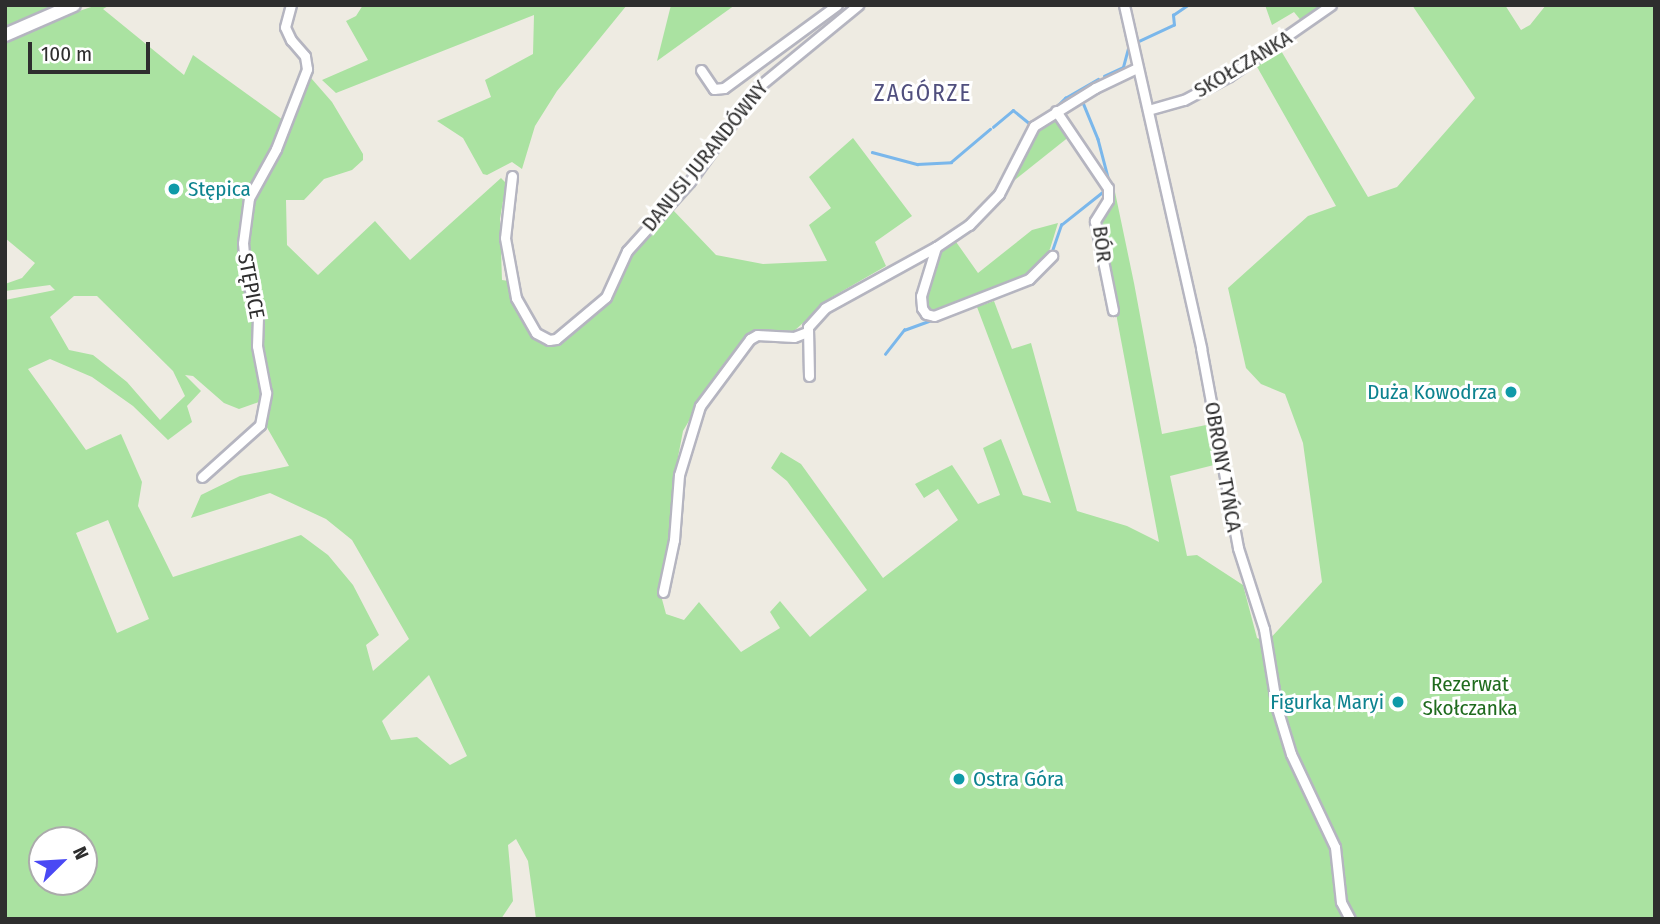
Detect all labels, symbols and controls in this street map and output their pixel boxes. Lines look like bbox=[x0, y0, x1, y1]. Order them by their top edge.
street label: SKOŁCZANKA bbox=[1190, 25, 1296, 103]
scale bar bbox=[32, 28, 154, 72]
text: 100 m bbox=[41, 41, 92, 67]
street label: DANUSI JURANDÓWNY bbox=[637, 76, 773, 236]
district label: ZAGÓRZE bbox=[875, 79, 971, 107]
place label: Stępica bbox=[188, 176, 251, 202]
marker: Stępica bbox=[166, 181, 182, 197]
street label: BÓR bbox=[1087, 225, 1117, 263]
street label: STĘPICE bbox=[232, 251, 270, 321]
place label: Duża Kowodrza bbox=[1367, 379, 1497, 405]
marker: Duża Kowodrza bbox=[1503, 384, 1519, 400]
street label: OBRONY TYŃCA bbox=[1199, 400, 1247, 534]
park label: Rezerwat Skołczanka bbox=[1422, 671, 1518, 721]
place label: Figurka Maryi bbox=[1270, 689, 1384, 715]
marker: Figurka Maryi bbox=[1390, 694, 1406, 710]
place label: Ostra Góra bbox=[973, 766, 1064, 792]
marker: Ostra Góra bbox=[951, 771, 967, 787]
north arrow bbox=[28, 826, 98, 896]
text: N bbox=[68, 843, 94, 863]

